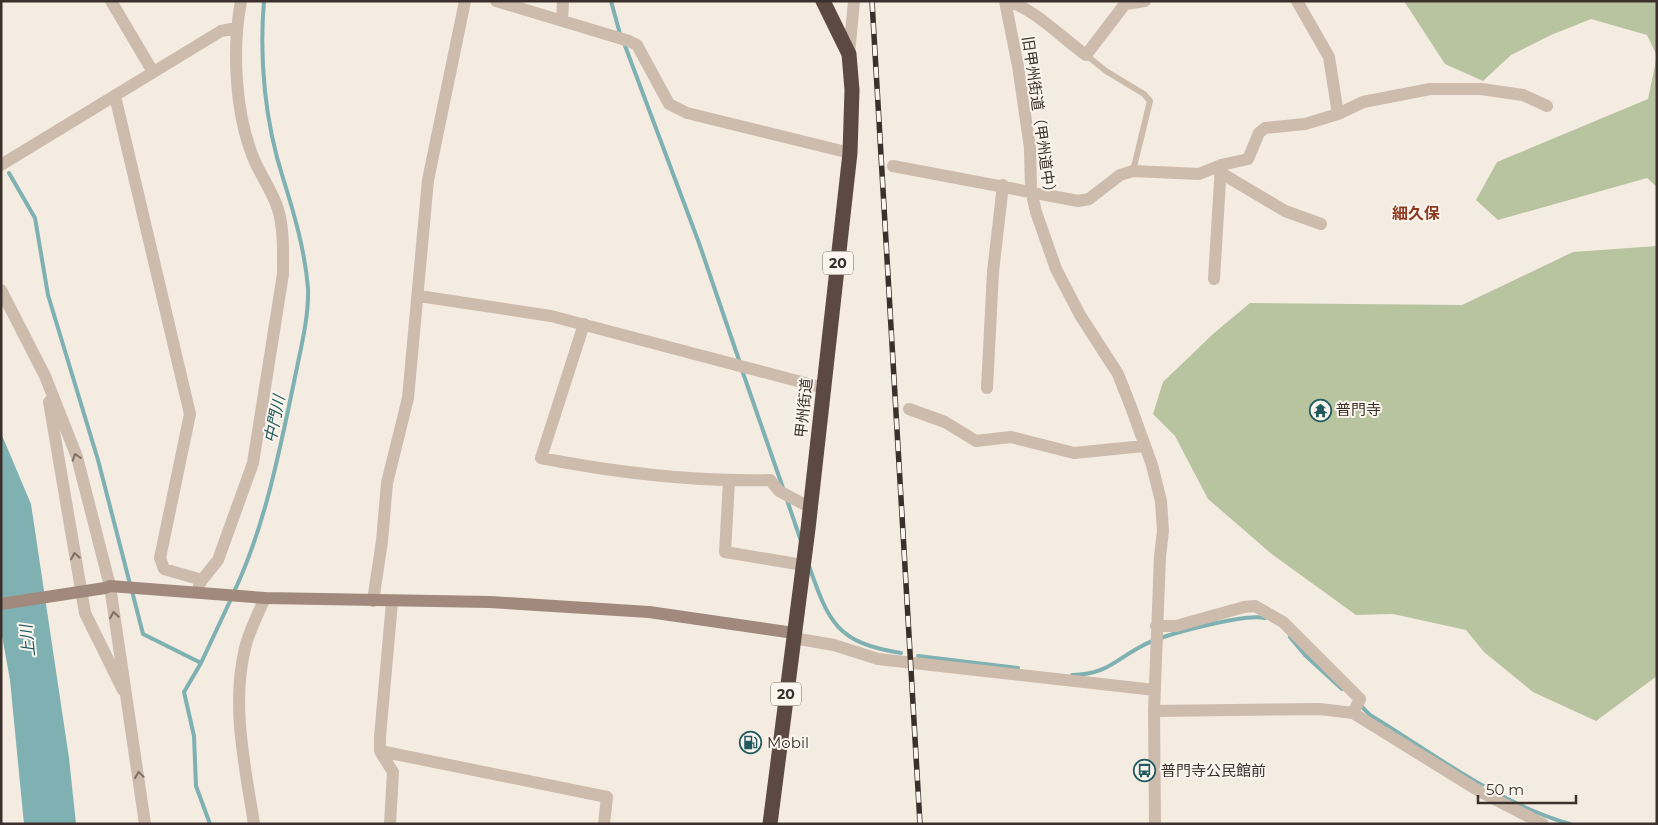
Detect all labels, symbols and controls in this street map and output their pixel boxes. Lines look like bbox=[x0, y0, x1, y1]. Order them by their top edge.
street label: 旧甲州街道（甲州道中） bbox=[1019, 35, 1060, 201]
district label: 細久保 bbox=[1392, 204, 1440, 223]
road number: 20 bbox=[823, 252, 853, 274]
street label: 甲州街道 bbox=[791, 377, 816, 439]
water label: 中門川 bbox=[260, 392, 289, 445]
temple icon: 普門寺 bbox=[1308, 398, 1332, 422]
place label: 普門寺 bbox=[1336, 400, 1381, 419]
one-way arrow bbox=[72, 453, 82, 462]
one-way arrow bbox=[70, 552, 80, 561]
one-way arrow bbox=[110, 610, 120, 619]
water label: 上川 bbox=[16, 622, 39, 658]
road number: 20 bbox=[771, 682, 801, 706]
fuel station icon: Mobil bbox=[739, 731, 763, 755]
place label: Mobil bbox=[767, 733, 809, 752]
bus stop icon: 普門寺公民館前 bbox=[1133, 759, 1157, 783]
place label: 普門寺公民館前 bbox=[1161, 761, 1266, 780]
one-way arrow bbox=[134, 771, 144, 780]
scale bar bbox=[1478, 772, 1576, 804]
text: 50 m bbox=[1486, 780, 1524, 799]

